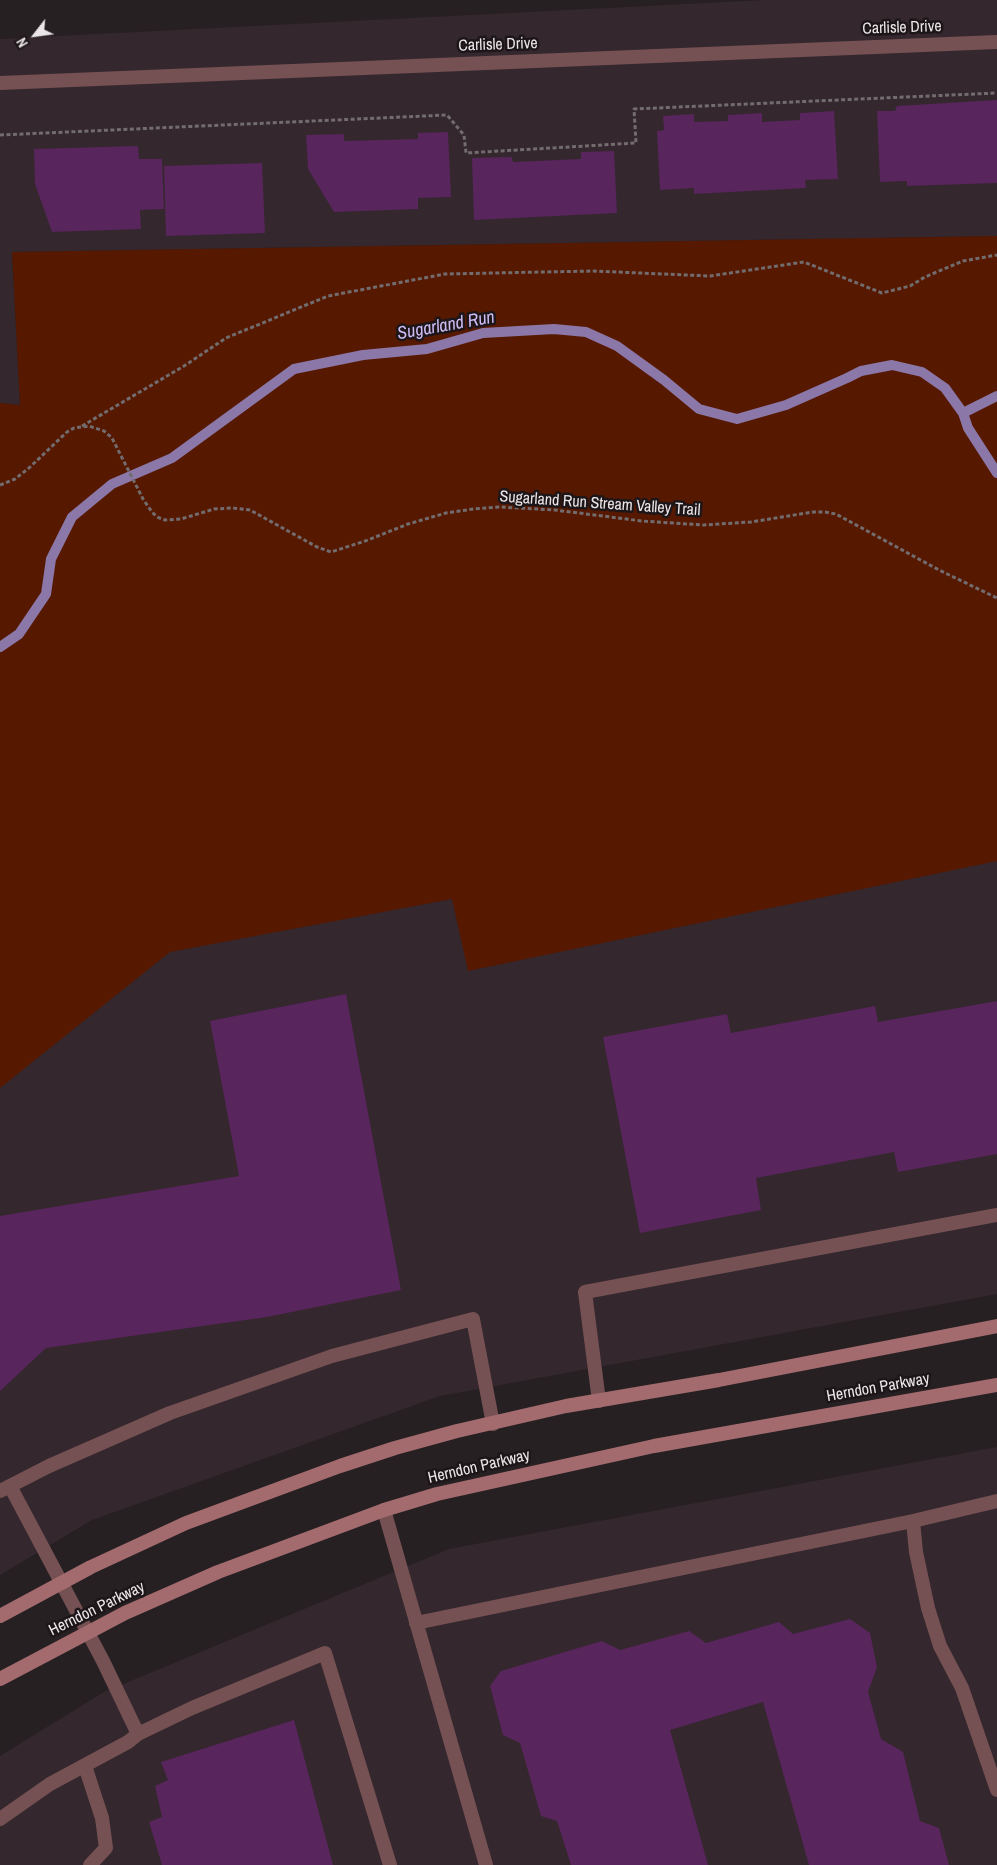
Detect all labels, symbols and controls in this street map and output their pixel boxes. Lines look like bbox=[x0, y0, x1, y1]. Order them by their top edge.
north arrow bbox=[10, 10, 60, 60]
street label: Carlisle Drive bbox=[862, 17, 942, 39]
text: N bbox=[12, 34, 32, 51]
street label: Carlisle Drive bbox=[458, 34, 538, 56]
water label: Sugarland Run bbox=[396, 307, 496, 345]
street label: Sugarland Run Stream Valley Trail bbox=[499, 487, 701, 521]
street label: Herndon Parkway bbox=[825, 1369, 931, 1407]
street label: Herndon Parkway bbox=[426, 1446, 532, 1488]
street label: Herndon Parkway bbox=[46, 1578, 148, 1640]

